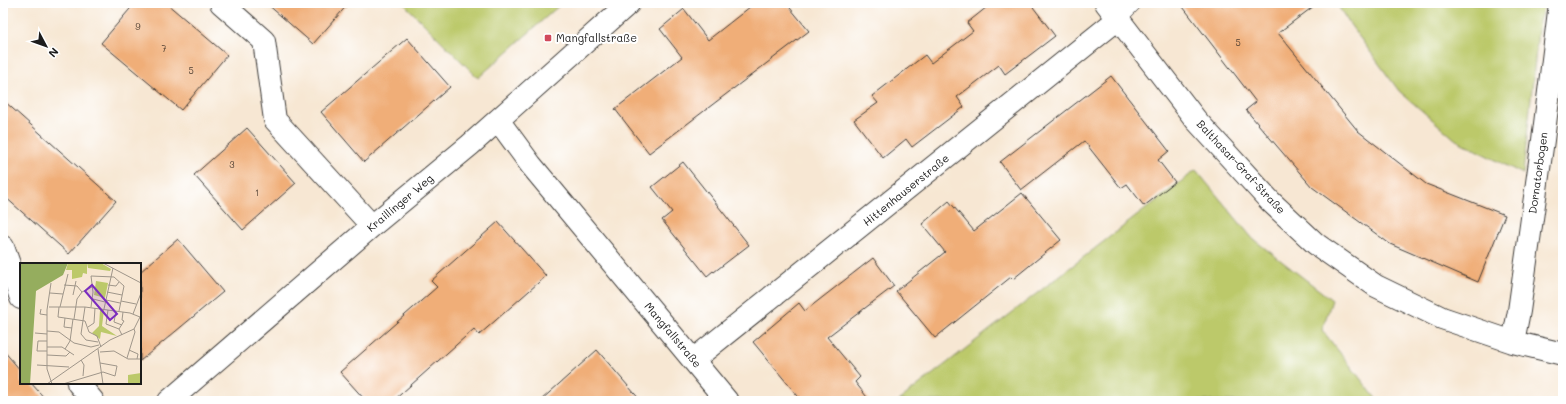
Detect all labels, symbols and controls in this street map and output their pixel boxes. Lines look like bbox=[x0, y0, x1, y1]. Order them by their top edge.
house number: 9 bbox=[135, 21, 141, 32]
north arrow bbox=[26, 26, 66, 66]
place label: Mangfallstraße bbox=[556, 30, 637, 45]
marker: Mangfallstraße bbox=[543, 33, 553, 43]
house number: 5 bbox=[1235, 37, 1241, 48]
house number: 7 bbox=[161, 43, 167, 54]
text: N bbox=[46, 45, 62, 61]
house number: 5 bbox=[188, 65, 194, 76]
street label: Balthasar-Graf-Straße bbox=[1194, 116, 1289, 217]
street label: Dornatorbogen bbox=[1524, 131, 1551, 215]
street label: Hittenhauserstraße bbox=[859, 150, 952, 229]
house number: 3 bbox=[229, 159, 235, 170]
street label: Kraillinger Weg bbox=[363, 170, 436, 235]
house number: 1 bbox=[255, 187, 259, 198]
inset map bbox=[20, 263, 141, 384]
street label: Mangfallstraße bbox=[642, 299, 705, 371]

